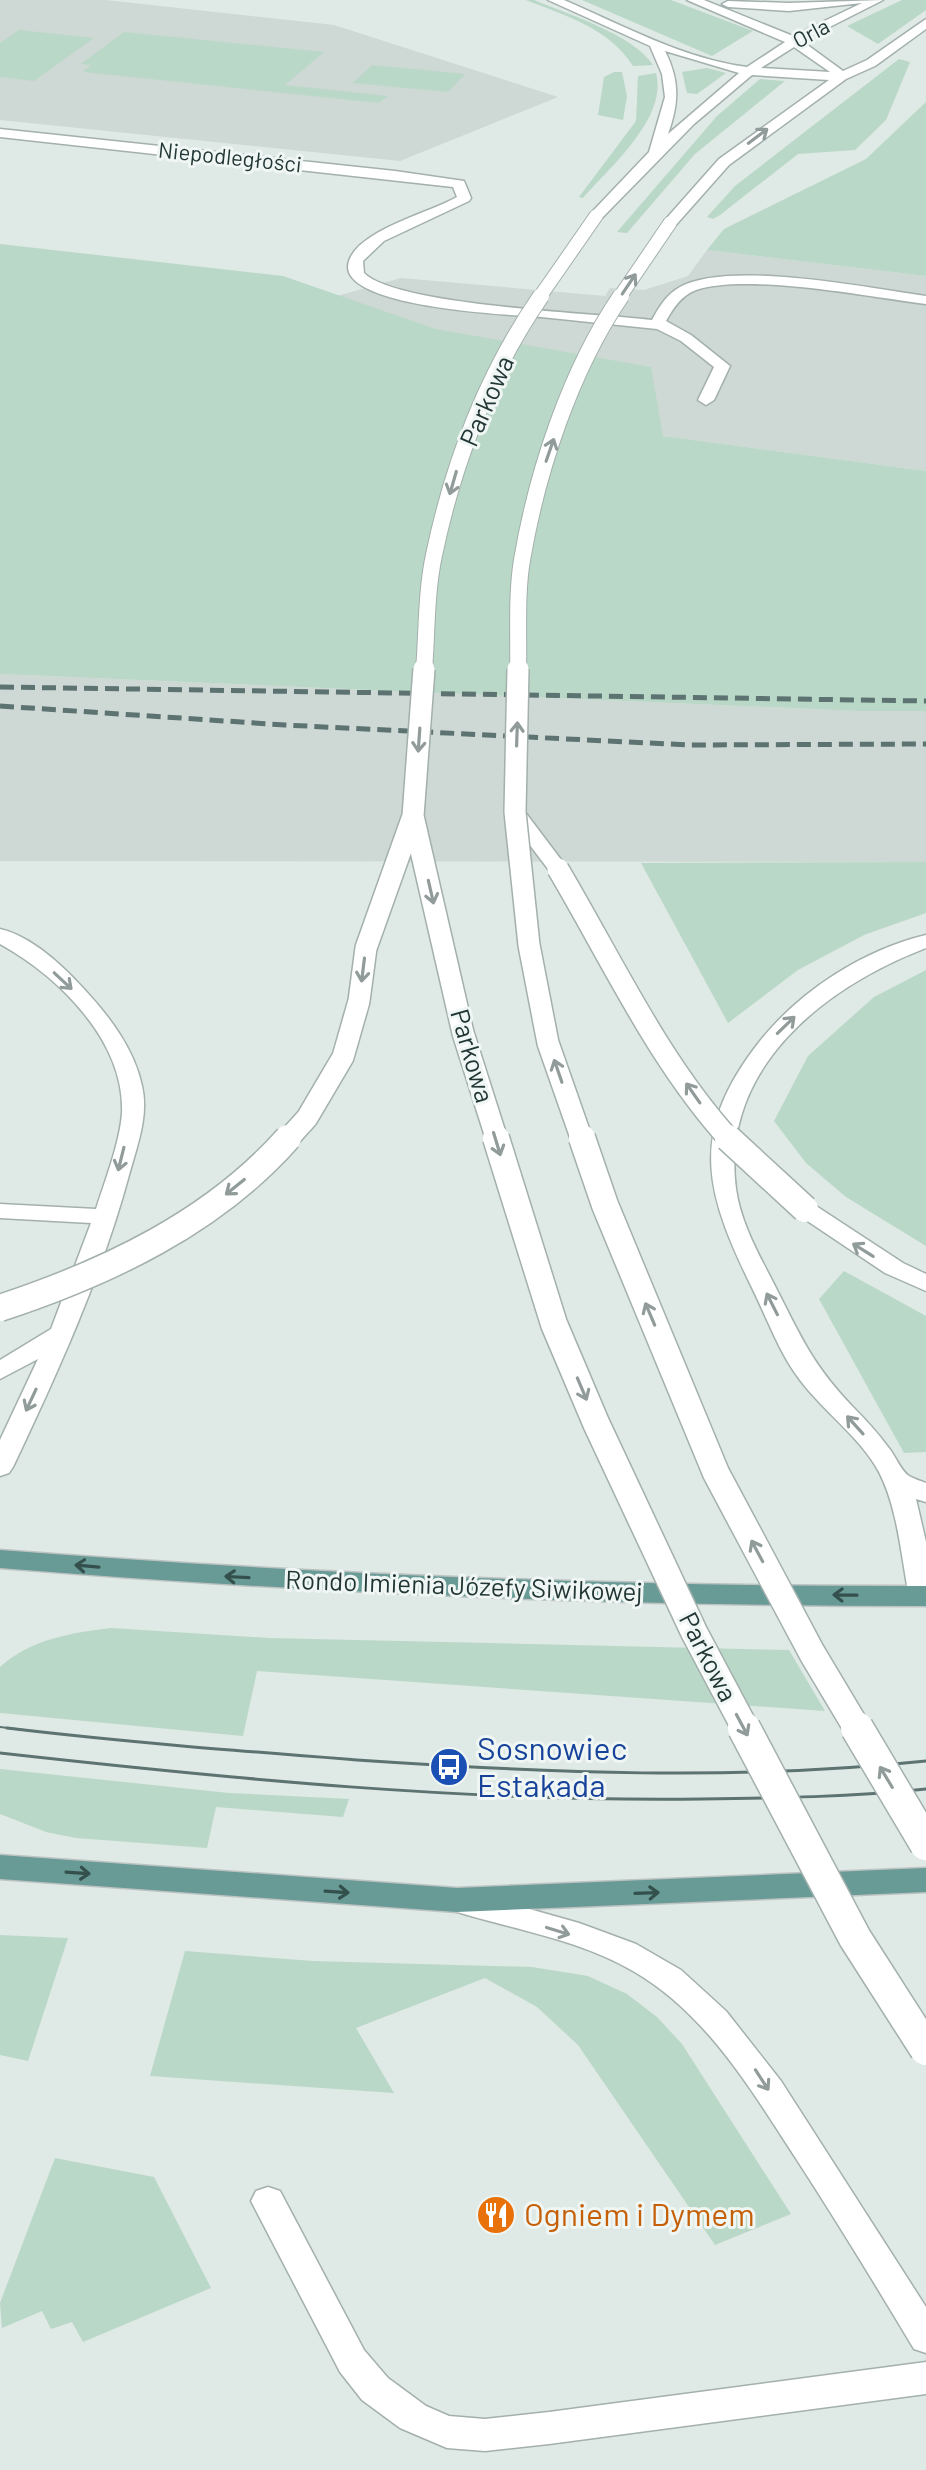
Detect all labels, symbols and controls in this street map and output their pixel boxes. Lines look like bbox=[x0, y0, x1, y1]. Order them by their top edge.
street label: Orla bbox=[788, 12, 833, 53]
one-way arrow bbox=[747, 128, 768, 145]
street label: Niepodległości bbox=[157, 136, 303, 176]
one-way arrow bbox=[621, 274, 637, 296]
street label: Parkowa bbox=[452, 350, 519, 451]
one-way arrow bbox=[543, 437, 558, 462]
one-way arrow bbox=[445, 470, 460, 496]
one-way arrow bbox=[509, 721, 525, 748]
one-way arrow bbox=[411, 726, 426, 753]
one-way arrow bbox=[424, 879, 439, 905]
one-way arrow bbox=[356, 956, 371, 983]
one-way arrow bbox=[53, 971, 73, 990]
street label: Parkowa bbox=[445, 1005, 502, 1106]
one-way arrow bbox=[775, 1016, 795, 1035]
one-way arrow bbox=[550, 1059, 564, 1084]
one-way arrow bbox=[685, 1082, 701, 1104]
one-way arrow bbox=[490, 1130, 505, 1156]
one-way arrow bbox=[113, 1145, 128, 1171]
one-way arrow bbox=[225, 1178, 246, 1195]
one-way arrow bbox=[853, 1241, 875, 1258]
one-way arrow bbox=[764, 1293, 780, 1317]
one-way arrow bbox=[642, 1302, 656, 1327]
one-way arrow bbox=[575, 1376, 590, 1401]
one-way arrow bbox=[22, 1387, 37, 1412]
one-way arrow bbox=[846, 1416, 864, 1436]
one-way arrow bbox=[749, 1539, 765, 1563]
one-way arrow bbox=[74, 1559, 101, 1574]
street label: Rondo Imienia Józefy Siwikowej bbox=[285, 1563, 643, 1606]
one-way arrow bbox=[224, 1569, 251, 1584]
one-way arrow bbox=[832, 1587, 859, 1603]
street label: Parkowa bbox=[674, 1607, 745, 1706]
one-way arrow bbox=[735, 1712, 751, 1736]
place label: Sosnowiec Estakada bbox=[477, 1728, 627, 1803]
bus stop icon: Sosnowiec Estakada bbox=[428, 1746, 470, 1788]
one-way arrow bbox=[878, 1766, 894, 1789]
one-way arrow bbox=[64, 1866, 91, 1881]
one-way arrow bbox=[323, 1885, 350, 1900]
one-way arrow bbox=[633, 1886, 660, 1901]
one-way arrow bbox=[545, 1924, 571, 1939]
one-way arrow bbox=[754, 2068, 770, 2090]
restaurant icon: Ogniem i Dymem bbox=[475, 2194, 517, 2236]
place label: Ogniem i Dymem bbox=[524, 2194, 755, 2232]

